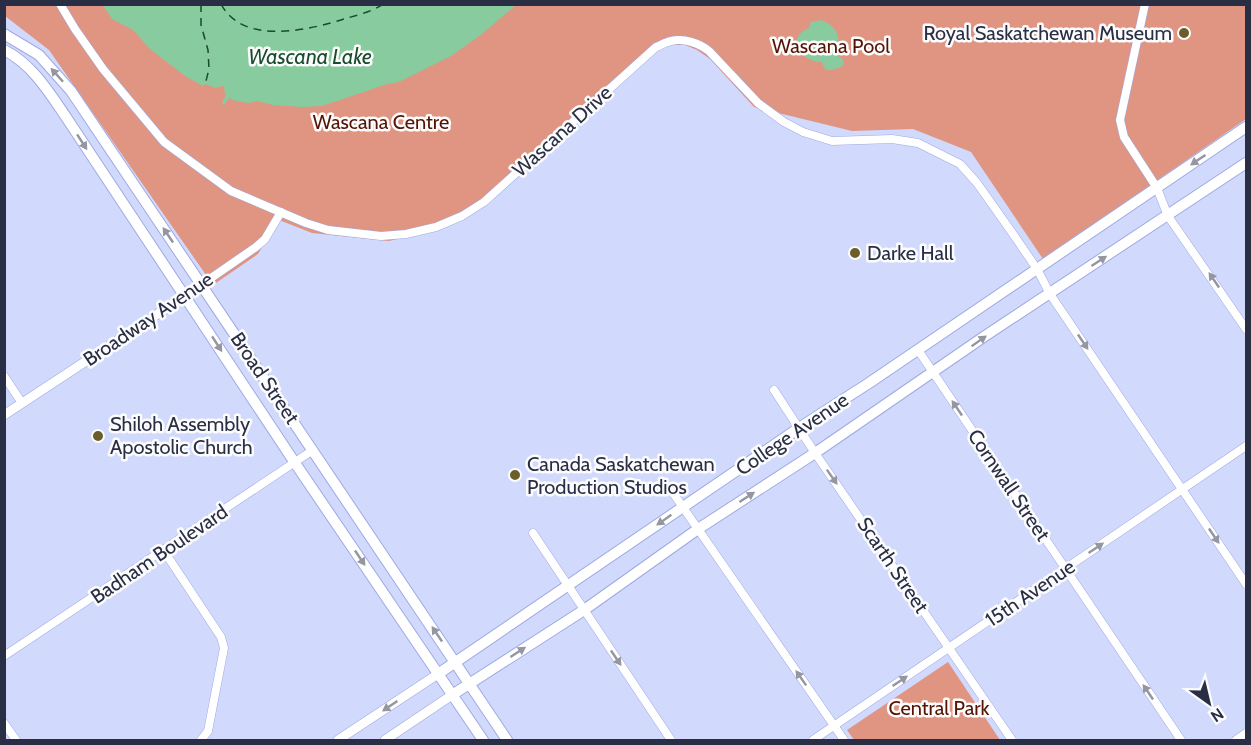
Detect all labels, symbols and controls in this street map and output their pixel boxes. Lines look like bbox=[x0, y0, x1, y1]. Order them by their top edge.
place label: Royal Saskatchewan Museum bbox=[923, 21, 1172, 45]
marker: Royal Saskatchewan Museum bbox=[1177, 26, 1191, 40]
park label: Wascana Pool bbox=[772, 34, 890, 58]
water label: Wascana Lake bbox=[248, 44, 372, 69]
one-way arrow bbox=[51, 69, 65, 83]
street label: Wascana Drive bbox=[508, 80, 616, 182]
park label: Wascana Centre bbox=[313, 110, 449, 134]
one-way arrow bbox=[77, 133, 88, 150]
one-way arrow bbox=[1191, 154, 1207, 166]
one-way arrow bbox=[163, 227, 174, 244]
place label: Darke Hall bbox=[867, 241, 954, 265]
marker: Darke Hall bbox=[848, 246, 862, 260]
one-way arrow bbox=[1091, 256, 1107, 267]
street label: Broadway Avenue bbox=[79, 267, 217, 371]
one-way arrow bbox=[1208, 273, 1220, 289]
street label: Broad Street bbox=[226, 328, 305, 429]
one-way arrow bbox=[1077, 334, 1088, 350]
one-way arrow bbox=[970, 335, 986, 347]
one-way arrow bbox=[211, 336, 222, 353]
street label: College Avenue bbox=[731, 387, 853, 481]
one-way arrow bbox=[951, 401, 963, 417]
place label: Shiloh Assembly Apostolic Church bbox=[110, 412, 253, 459]
street label: Cornwall Street bbox=[963, 425, 1055, 546]
marker: Shiloh Assembly Apostolic Church bbox=[91, 429, 105, 443]
place label: Canada Saskatchewan Production Studios bbox=[527, 452, 715, 499]
marker: Canada Saskatchewan Production Studios bbox=[508, 468, 522, 482]
one-way arrow bbox=[826, 468, 838, 484]
one-way arrow bbox=[739, 491, 755, 503]
street label: Badham Boulevard bbox=[86, 499, 232, 609]
street label: Scarth Street bbox=[852, 513, 934, 618]
one-way arrow bbox=[656, 514, 672, 525]
one-way arrow bbox=[1209, 528, 1220, 545]
one-way arrow bbox=[1087, 542, 1103, 554]
one-way arrow bbox=[354, 550, 366, 566]
street label: 15th Avenue bbox=[981, 554, 1079, 632]
one-way arrow bbox=[431, 627, 443, 643]
one-way arrow bbox=[510, 646, 526, 657]
one-way arrow bbox=[610, 650, 622, 666]
one-way arrow bbox=[796, 670, 807, 686]
north arrow bbox=[1179, 673, 1239, 733]
one-way arrow bbox=[891, 676, 908, 687]
one-way arrow bbox=[1143, 684, 1154, 700]
park label: Central Park bbox=[888, 696, 990, 720]
one-way arrow bbox=[382, 700, 398, 712]
text: N bbox=[1207, 704, 1227, 726]

